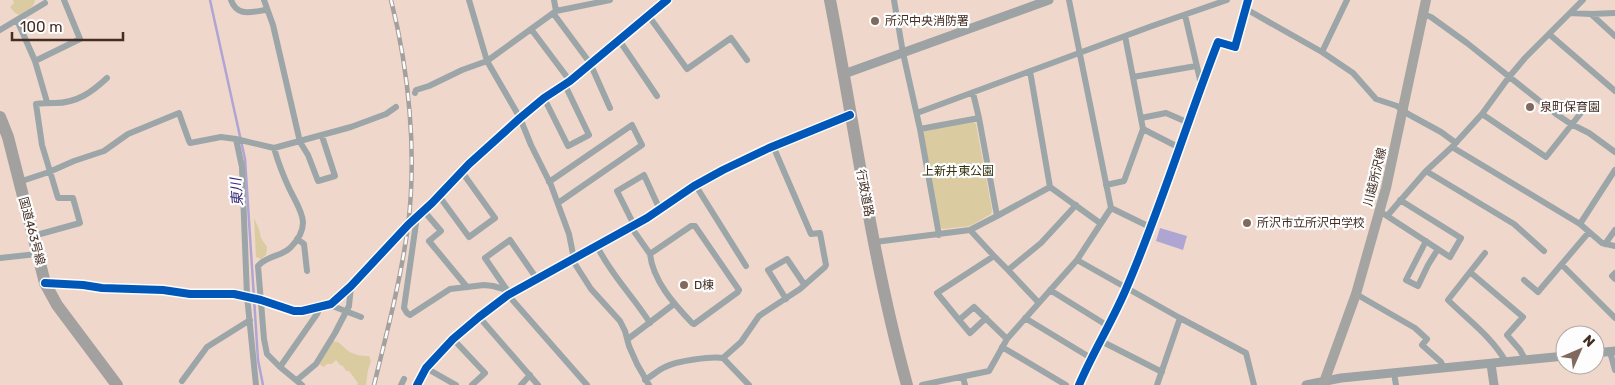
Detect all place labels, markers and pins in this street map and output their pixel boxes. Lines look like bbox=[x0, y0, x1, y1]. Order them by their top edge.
place label: 所沢中央消防署 bbox=[885, 14, 969, 28]
marker: 所沢中央消防署 bbox=[869, 15, 881, 27]
place label: 泉町保育園 bbox=[1540, 100, 1600, 114]
marker: 泉町保育園 bbox=[1524, 101, 1536, 113]
place label: 所沢市立所沢中学校 bbox=[1257, 216, 1365, 230]
marker: 所沢市立所沢中学校 bbox=[1241, 217, 1253, 229]
place label: D棟 bbox=[694, 278, 714, 292]
marker: D棟 bbox=[678, 279, 690, 291]

